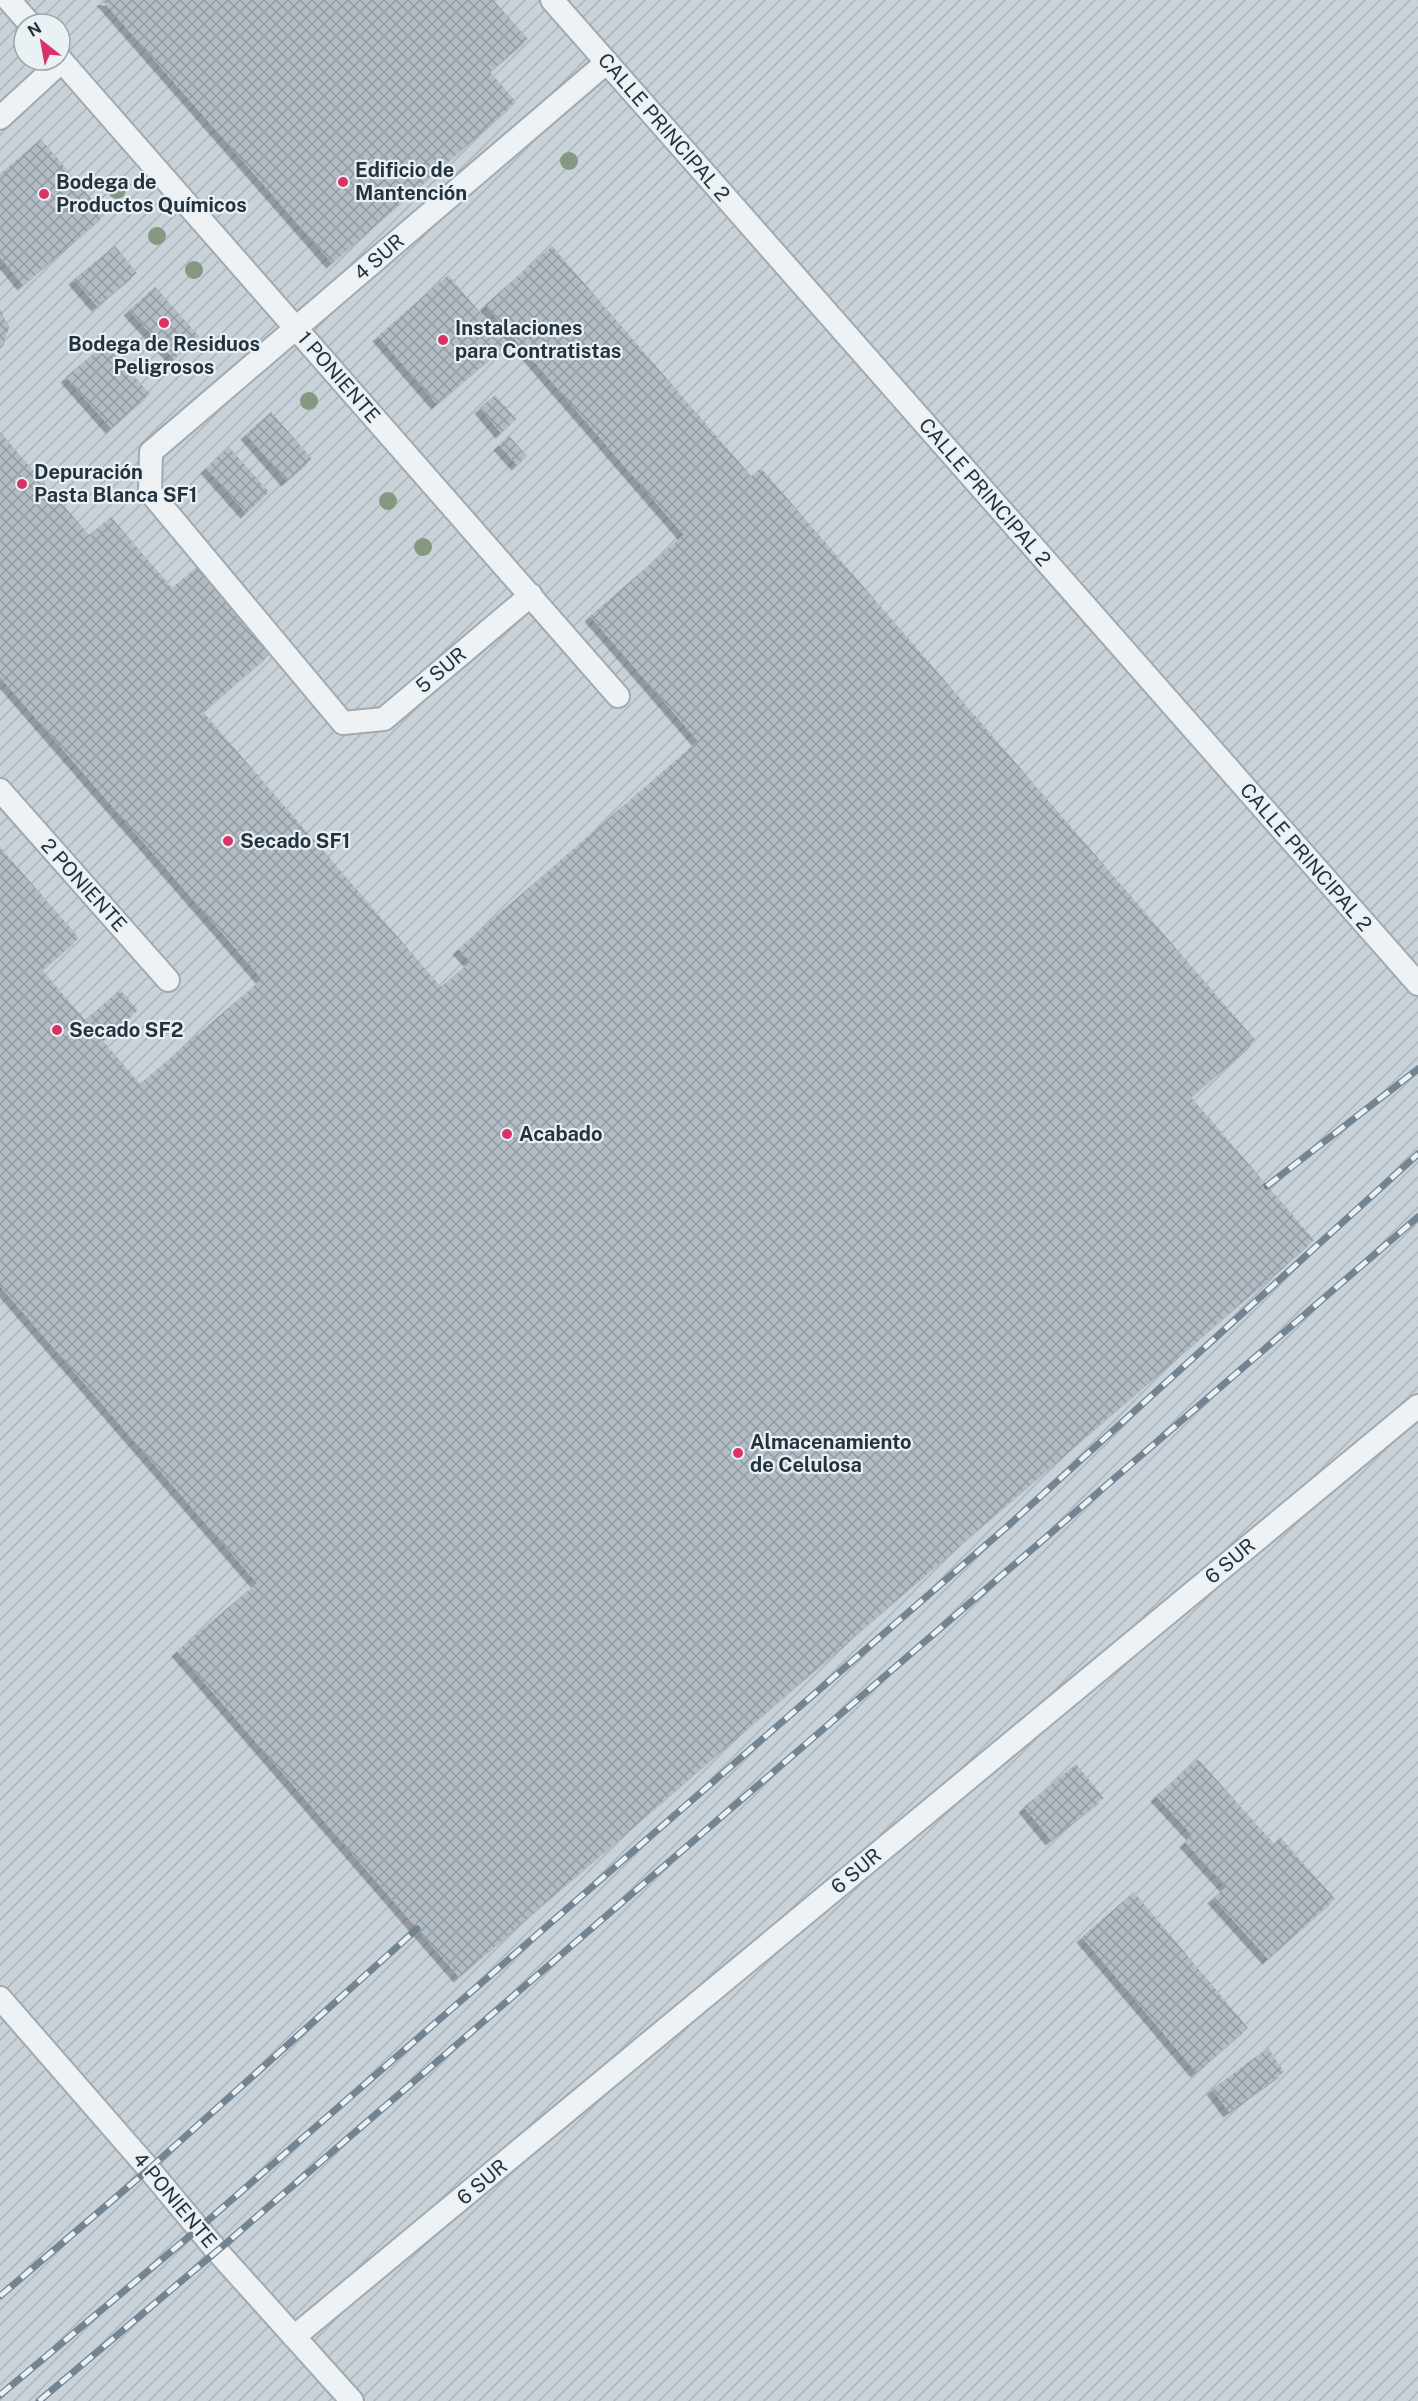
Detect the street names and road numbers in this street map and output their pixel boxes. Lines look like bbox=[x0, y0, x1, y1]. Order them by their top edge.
street label: CALLE PRINCIPAL 2 bbox=[593, 48, 735, 206]
street label: 4 SUR bbox=[349, 229, 409, 285]
street label: 1 PONIENTE bbox=[293, 326, 385, 428]
street label: CALLE PRINCIPAL 2 bbox=[914, 413, 1056, 571]
street label: 5 SUR bbox=[411, 642, 471, 698]
street label: CALLE PRINCIPAL 2 bbox=[1235, 778, 1377, 936]
street label: 2 PONIENTE bbox=[36, 834, 132, 936]
street label: 6 SUR bbox=[1200, 1533, 1260, 1589]
street label: 6 SUR bbox=[826, 1843, 886, 1899]
street label: 4 PONIENTE bbox=[128, 2147, 222, 2253]
street label: 6 SUR bbox=[452, 2154, 512, 2210]

